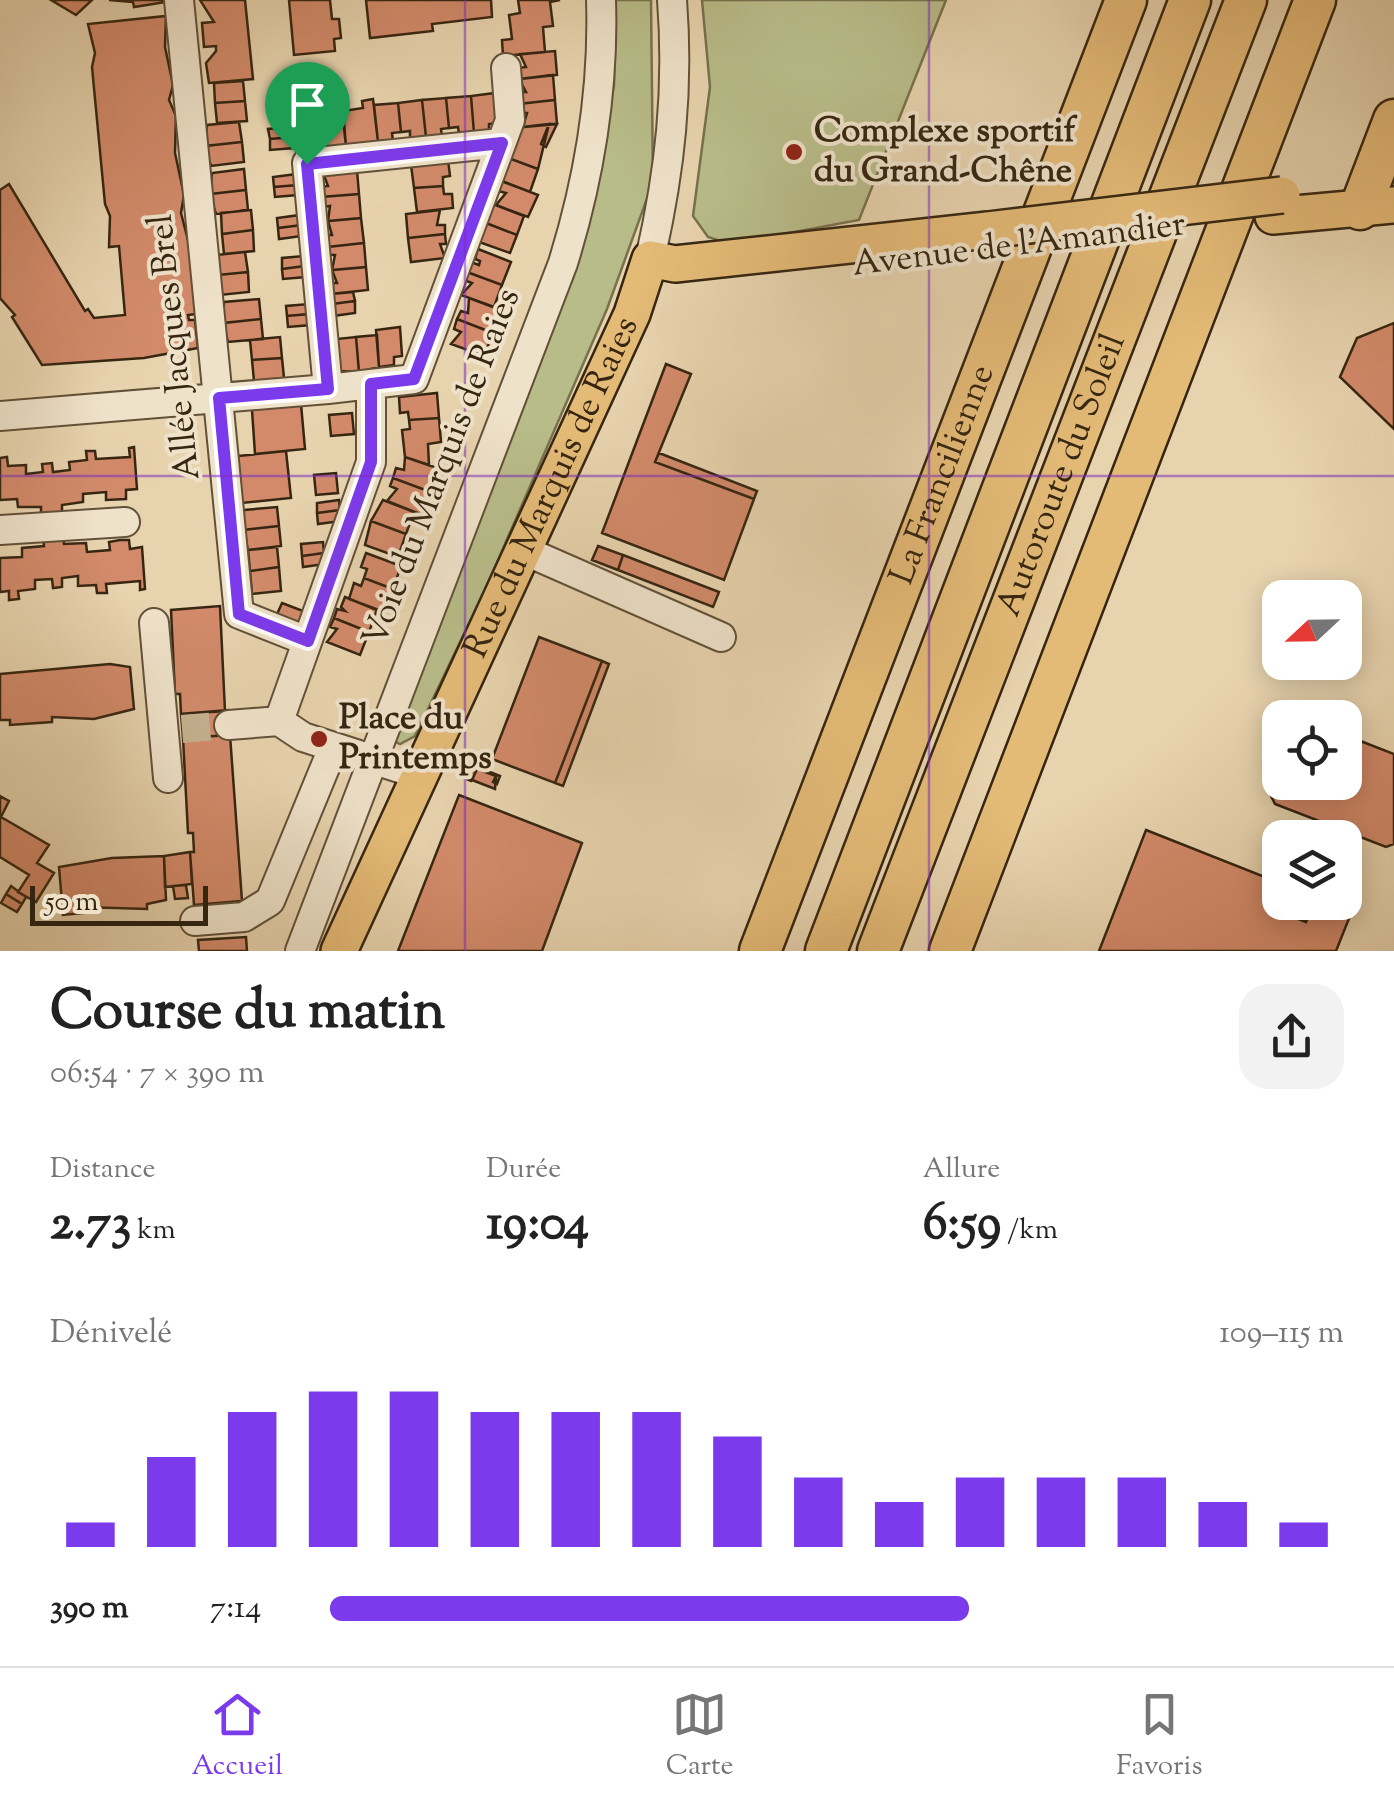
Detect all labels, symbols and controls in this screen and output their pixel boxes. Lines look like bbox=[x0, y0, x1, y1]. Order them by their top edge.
pin bbox=[265, 62, 350, 165]
icon: arrive bbox=[280, 77, 335, 132]
place label: Complexe sportif du Grand-Chêne bbox=[814, 107, 1078, 198]
marker: Complexe sportif du Grand-Chêne bbox=[783, 141, 805, 163]
street label: Avenue de l'Amandier bbox=[850, 200, 1188, 292]
street label: Allée Jacques Brel bbox=[137, 211, 215, 483]
street label: Voie du Marquis de Raies bbox=[351, 281, 535, 655]
street label: Rue du Marquis de Raies bbox=[451, 308, 653, 667]
street label: Autoroute du Soleil bbox=[984, 326, 1140, 624]
street label: La Francilienne bbox=[878, 358, 1009, 593]
north arrow bbox=[1262, 580, 1362, 680]
map controls bbox=[1262, 580, 1362, 920]
place label: Place du Printemps bbox=[339, 694, 492, 785]
button: locate bbox=[1262, 700, 1362, 800]
marker: Place du Printemps bbox=[308, 728, 330, 750]
button: layers bbox=[1262, 820, 1362, 920]
scale bar bbox=[30, 881, 208, 926]
text: 50 m bbox=[45, 883, 99, 923]
text: Course du matin bbox=[50, 974, 445, 1053]
button: share bbox=[1239, 984, 1344, 1089]
text: 06:54 · 7 × 390 m bbox=[50, 1051, 265, 1097]
text: Distance bbox=[50, 1150, 156, 1190]
text: Durée bbox=[486, 1150, 561, 1190]
text: Allure bbox=[923, 1150, 1000, 1190]
text: 2.73 bbox=[50, 1190, 131, 1262]
text: 19:04 bbox=[486, 1190, 589, 1262]
text: 6:59 bbox=[923, 1190, 1001, 1262]
text: km bbox=[131, 1211, 176, 1251]
text: /km bbox=[1001, 1211, 1058, 1251]
text: Dénivelé bbox=[50, 1311, 172, 1357]
text: 109–115 m bbox=[1219, 1311, 1344, 1357]
text: 390 m bbox=[50, 1586, 128, 1632]
text: 7:14 bbox=[210, 1586, 261, 1632]
tab: Accueil bbox=[191, 1687, 283, 1787]
tab: Carte bbox=[666, 1687, 734, 1787]
tab: Favoris bbox=[1116, 1687, 1203, 1787]

